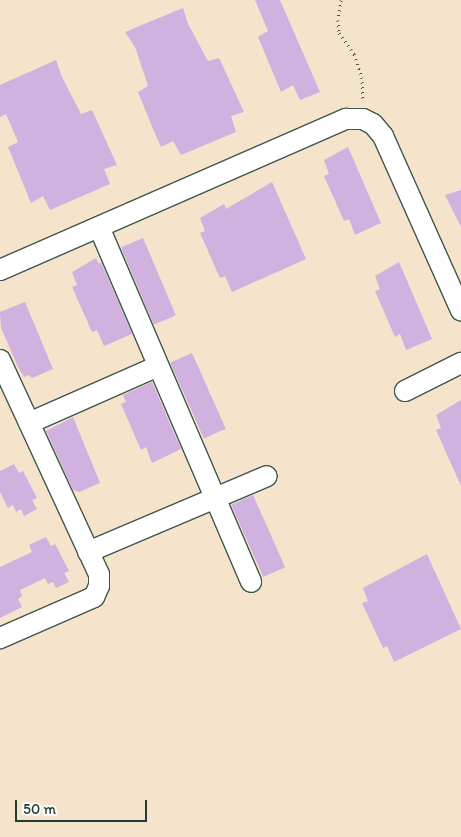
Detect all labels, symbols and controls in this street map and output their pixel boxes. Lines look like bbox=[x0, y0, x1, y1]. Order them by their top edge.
scale bar bbox=[18, 790, 150, 822]
text: 50 m bbox=[23, 800, 56, 818]

